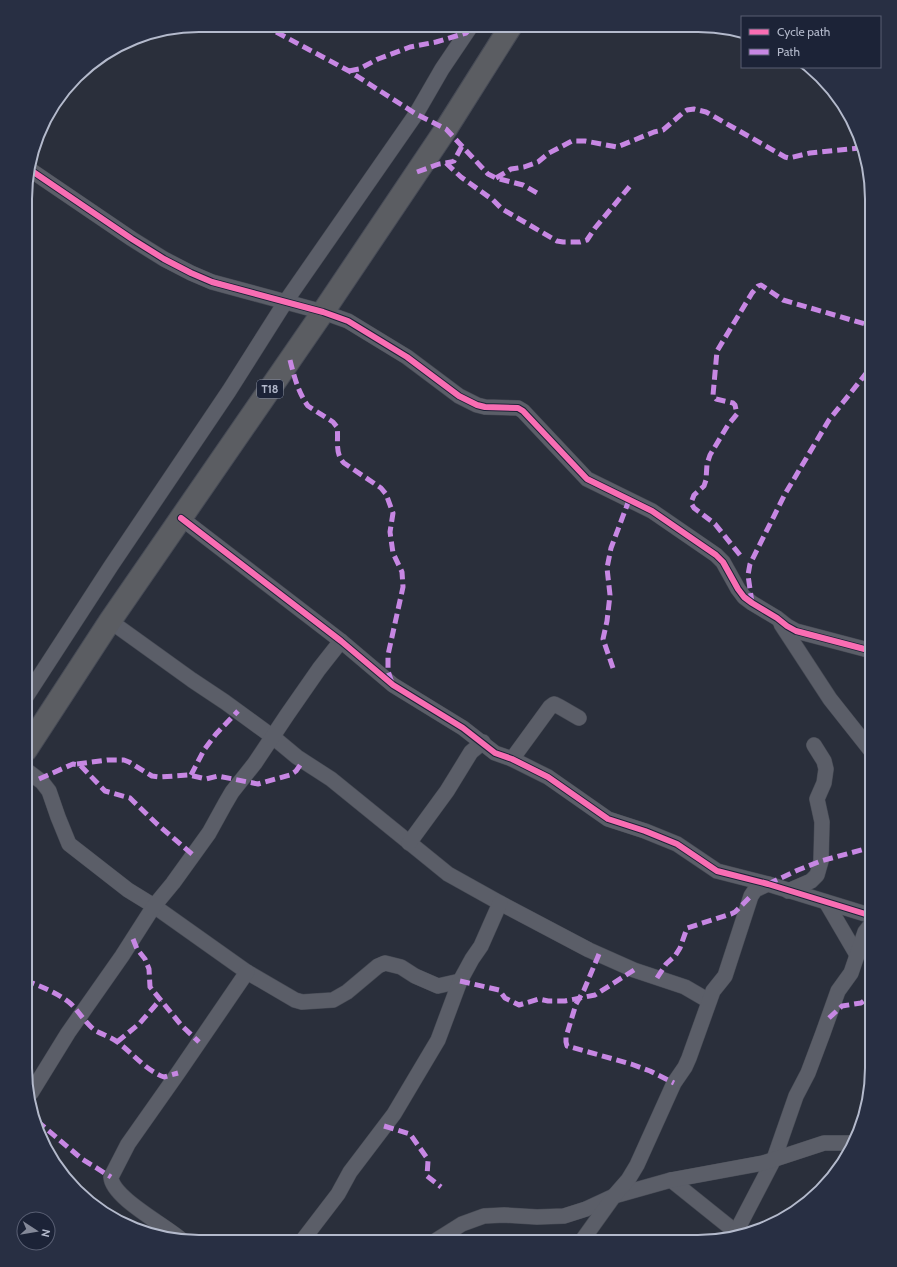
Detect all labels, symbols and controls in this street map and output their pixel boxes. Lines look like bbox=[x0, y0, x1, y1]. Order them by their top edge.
legend bbox=[741, 16, 881, 68]
text: Cycle path bbox=[777, 24, 830, 39]
text: Path bbox=[777, 44, 800, 59]
road number: T18 bbox=[257, 380, 283, 398]
north arrow bbox=[16, 1211, 56, 1251]
text: N bbox=[38, 1228, 53, 1238]

